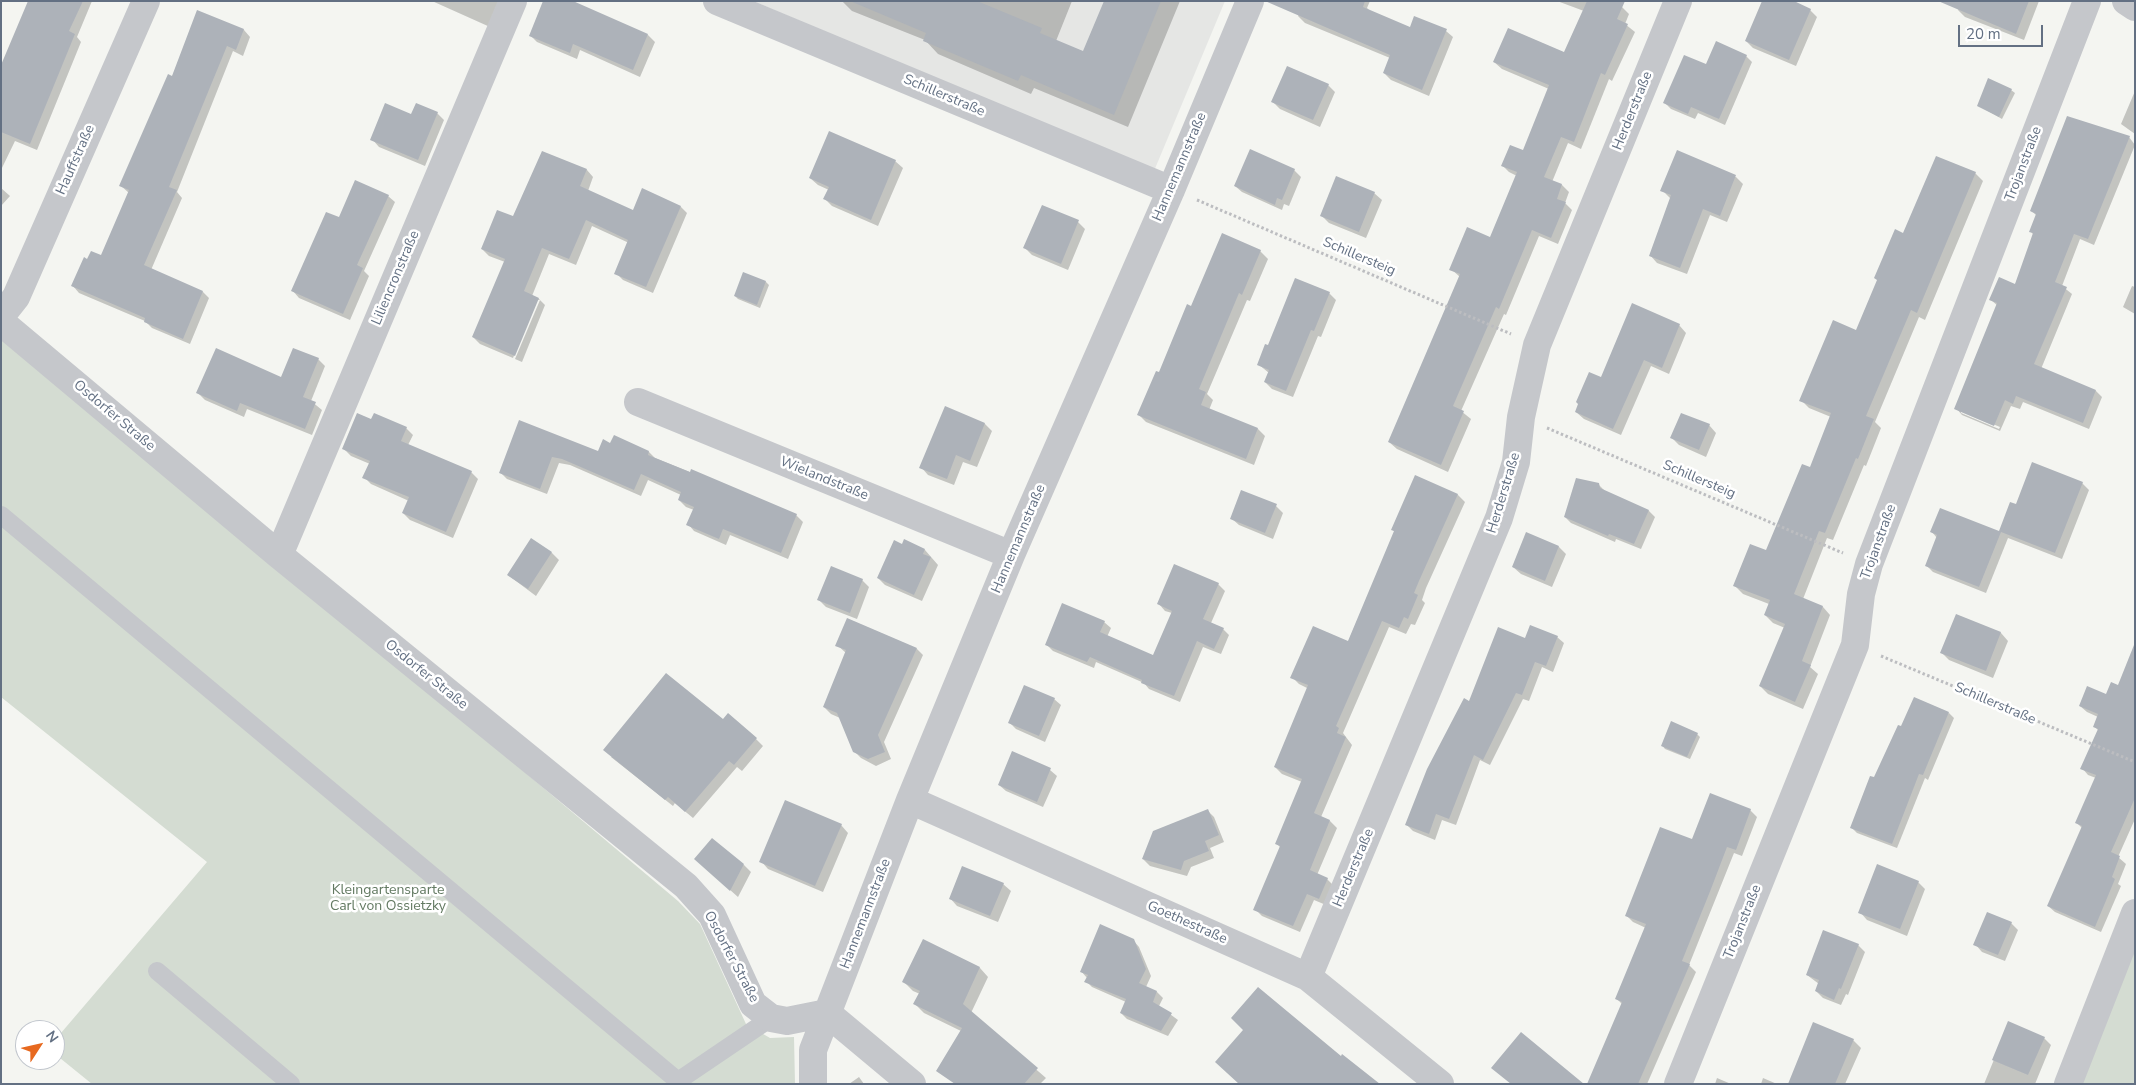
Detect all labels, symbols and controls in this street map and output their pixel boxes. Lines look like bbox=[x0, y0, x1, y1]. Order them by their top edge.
scale bar bbox=[1961, 15, 2046, 47]
text: 20 m bbox=[1966, 24, 2001, 44]
street label: Herderstraße bbox=[1610, 69, 1656, 153]
street label: Schillerstraße bbox=[901, 71, 987, 121]
street label: Hannemannstraße bbox=[1149, 110, 1211, 224]
street label: Hauffstraße bbox=[53, 122, 99, 198]
street label: Trojanstraße bbox=[2002, 124, 2046, 204]
street label: Liliencronstraße bbox=[369, 228, 423, 328]
street label: Schillersteig bbox=[1320, 234, 1398, 280]
street label: Osdorfer Straße bbox=[70, 377, 158, 455]
street label: Herderstraße bbox=[1484, 451, 1524, 535]
street label: Wielandstraße bbox=[777, 454, 871, 504]
street label: Schillersteig bbox=[1660, 457, 1738, 503]
street label: Hannemannstraße bbox=[988, 482, 1050, 596]
street label: Trojanstraße bbox=[1858, 502, 1900, 582]
street label: Osdorfer Straße bbox=[381, 637, 471, 713]
street label: Schillerstraße bbox=[1952, 679, 2038, 729]
street label: Herderstraße bbox=[1330, 826, 1378, 910]
street label: Hannemannstraße bbox=[837, 857, 895, 971]
street label: Trojanstraße bbox=[1720, 882, 1766, 962]
park label: Kleingartensparte Carl von Ossietzky bbox=[330, 883, 446, 916]
street label: Goethestraße bbox=[1144, 898, 1230, 948]
street label: Osdorfer Straße bbox=[700, 908, 762, 1006]
north arrow bbox=[15, 1020, 65, 1070]
text: N bbox=[41, 1027, 63, 1046]

